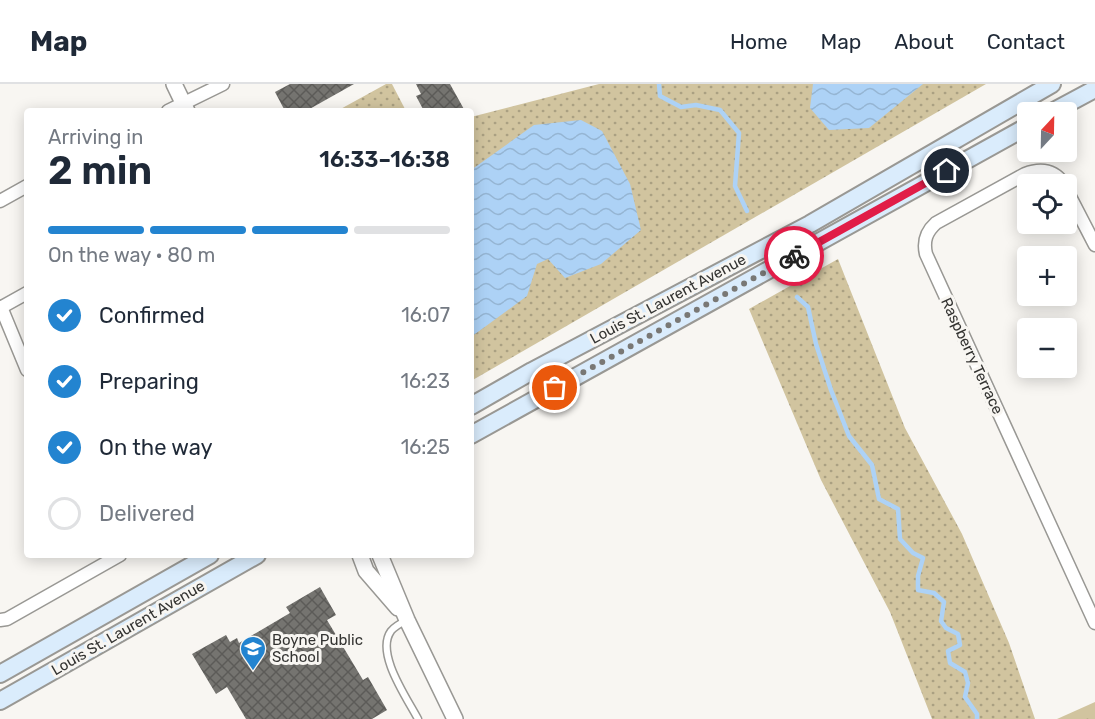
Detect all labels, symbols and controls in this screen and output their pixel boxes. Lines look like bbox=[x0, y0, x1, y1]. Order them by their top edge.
text: Map bbox=[30, 25, 87, 58]
text: Home bbox=[730, 29, 787, 54]
text: Map bbox=[820, 29, 861, 54]
text: About bbox=[894, 29, 954, 54]
text: Contact bbox=[987, 29, 1065, 54]
north arrow bbox=[1017, 102, 1077, 162]
map controls bbox=[1017, 102, 1077, 378]
text: Arriving in bbox=[48, 125, 143, 149]
pin bbox=[921, 145, 972, 196]
text: 16:33–16:38 bbox=[319, 146, 450, 173]
text: 2 min bbox=[48, 148, 152, 194]
icon: home bbox=[930, 154, 963, 187]
button: locate bbox=[1017, 174, 1077, 234]
courier bbox=[764, 226, 824, 286]
icon: bike bbox=[778, 240, 811, 273]
text: On the way · 80 m bbox=[48, 243, 215, 267]
button: + bbox=[1017, 246, 1077, 306]
street label: Louis St. Laurent Avenue bbox=[587, 250, 749, 348]
street label: Raspberry Terrace bbox=[937, 295, 1007, 417]
icon: check bbox=[48, 299, 81, 332]
text: Confirmed bbox=[99, 302, 205, 329]
text: 16:07 bbox=[401, 303, 450, 327]
button: − bbox=[1017, 318, 1077, 378]
pin bbox=[529, 362, 580, 413]
icon: check bbox=[48, 365, 81, 398]
text: Preparing bbox=[99, 368, 199, 395]
text: 16:23 bbox=[401, 369, 450, 393]
icon: bag bbox=[538, 371, 571, 404]
icon: check bbox=[48, 431, 81, 464]
text: On the way bbox=[99, 434, 213, 461]
text: 16:25 bbox=[401, 435, 450, 459]
text: Delivered bbox=[99, 500, 195, 527]
street label: Louis St. Laurent Avenue bbox=[48, 577, 208, 679]
place label: Boyne Public School bbox=[272, 631, 363, 666]
school or university icon: Boyne Public School bbox=[238, 634, 268, 672]

